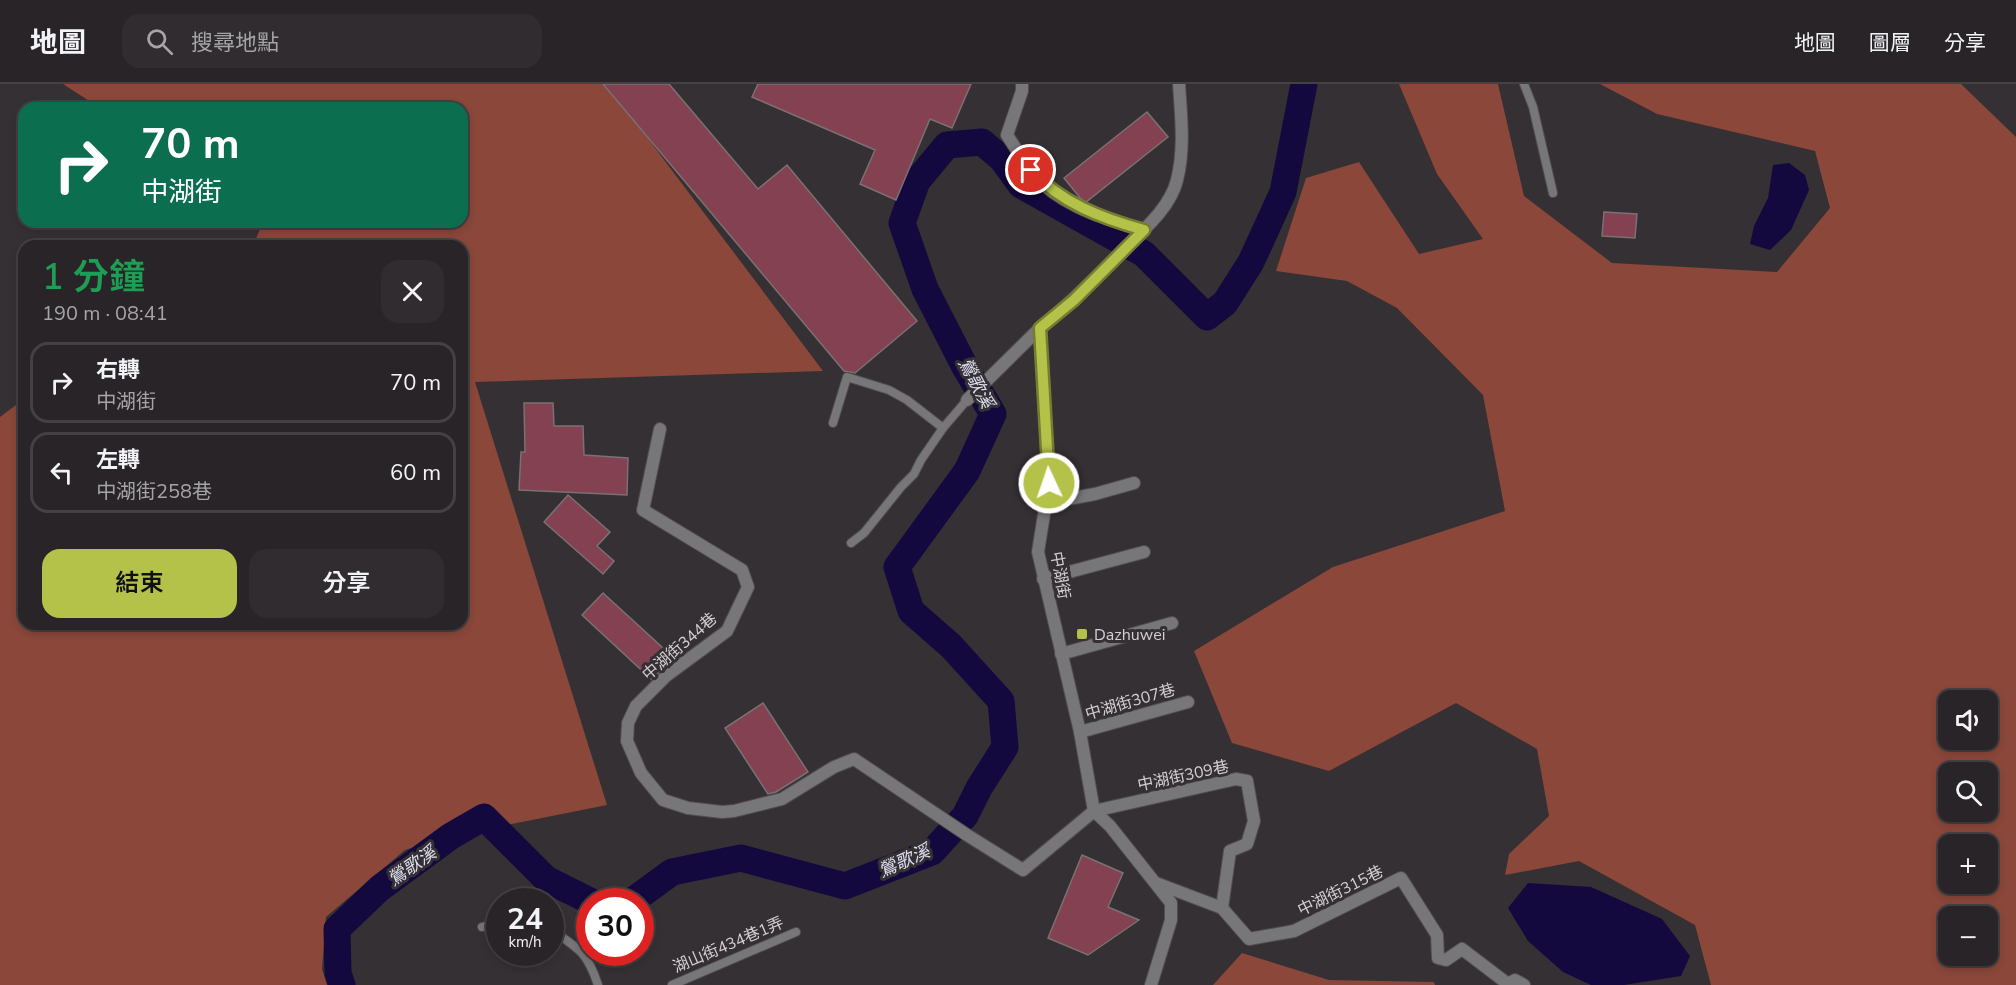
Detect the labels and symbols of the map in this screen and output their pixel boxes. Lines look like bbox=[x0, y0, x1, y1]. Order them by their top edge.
pin bbox=[1005, 144, 1056, 195]
water label: 鶯歌溪 bbox=[953, 354, 1001, 415]
position arrow bbox=[1017, 451, 1081, 515]
street label: 中湖街 bbox=[1045, 550, 1075, 601]
street label: 中湖街344巷 bbox=[637, 608, 722, 686]
place label: Dazhuwei bbox=[1094, 624, 1165, 646]
marker: Dazhuwei bbox=[1075, 627, 1089, 641]
street label: 中湖街307巷 bbox=[1083, 679, 1178, 725]
street label: 中湖街309巷 bbox=[1136, 756, 1231, 796]
water label: 鶯歌溪 bbox=[874, 838, 936, 883]
water label: 鶯歌溪 bbox=[383, 839, 443, 891]
street label: 中湖街315巷 bbox=[1294, 861, 1387, 921]
speed limit sign: 30 bbox=[576, 888, 654, 966]
street label: 湖山街434巷1弄 bbox=[670, 912, 787, 978]

